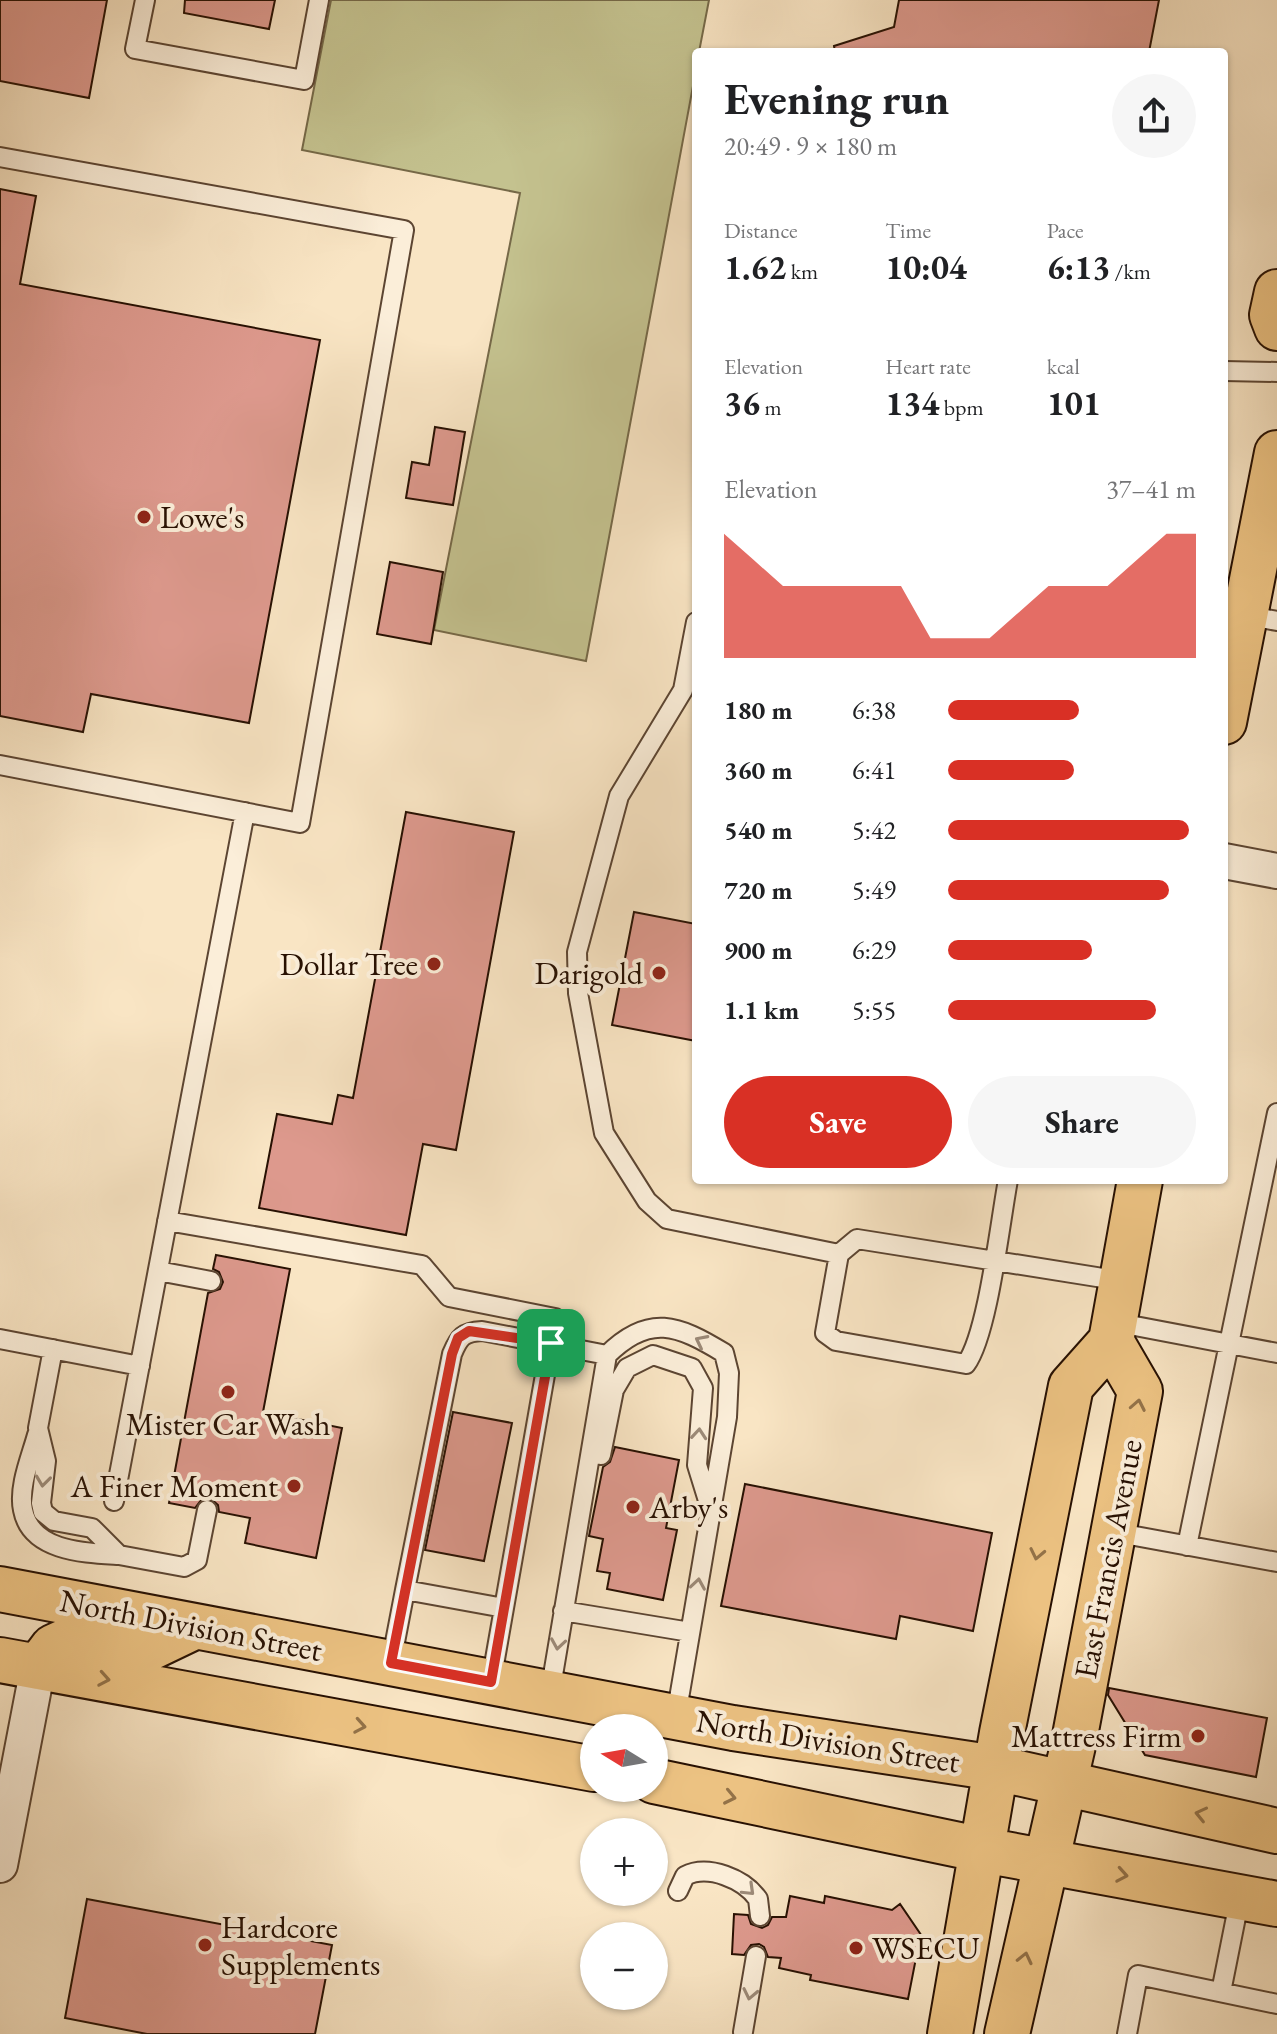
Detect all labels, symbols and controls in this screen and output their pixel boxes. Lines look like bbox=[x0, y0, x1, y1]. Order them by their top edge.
text: Evening run bbox=[724, 70, 949, 127]
button: share bbox=[1112, 74, 1196, 158]
text: 20:49 · 9 × 180 m bbox=[724, 129, 897, 163]
text: Distance bbox=[724, 216, 797, 245]
text: Time bbox=[885, 216, 931, 245]
text: Pace bbox=[1047, 216, 1084, 245]
text: 1.62 bbox=[724, 245, 786, 289]
text: 10:04 bbox=[885, 245, 967, 289]
text: 6:13 bbox=[1047, 245, 1110, 289]
text: km bbox=[786, 257, 818, 286]
text: /km bbox=[1110, 257, 1151, 286]
text: Elevation bbox=[724, 352, 803, 381]
text: Heart rate bbox=[885, 352, 971, 381]
text: kcal bbox=[1047, 352, 1080, 381]
text: 36 bbox=[724, 381, 760, 425]
text: 134 bbox=[885, 381, 939, 425]
text: 101 bbox=[1047, 381, 1101, 425]
text: m bbox=[760, 393, 782, 422]
text: bpm bbox=[939, 393, 984, 422]
text: Elevation bbox=[724, 472, 818, 506]
text: 37–41 m bbox=[1106, 472, 1196, 506]
place label: Lowe's bbox=[160, 496, 244, 538]
marker: Lowe's bbox=[135, 508, 153, 526]
text: 180 m bbox=[724, 693, 792, 727]
text: 6:38 bbox=[852, 693, 896, 727]
text: 360 m bbox=[724, 753, 792, 787]
text: 6:41 bbox=[852, 753, 896, 787]
text: 540 m bbox=[724, 813, 792, 847]
text: 5:42 bbox=[852, 813, 896, 847]
text: 720 m bbox=[724, 873, 792, 907]
text: 5:49 bbox=[852, 873, 896, 907]
text: 900 m bbox=[724, 933, 792, 967]
text: 6:29 bbox=[852, 933, 896, 967]
place label: Dollar Tree bbox=[280, 943, 418, 985]
place label: Darigold bbox=[534, 952, 644, 994]
marker: Dollar Tree bbox=[425, 955, 443, 973]
marker: Darigold bbox=[650, 964, 668, 982]
text: 1.1 km bbox=[724, 993, 799, 1027]
text: 5:55 bbox=[852, 993, 896, 1027]
button: Save bbox=[724, 1076, 952, 1168]
button: Share bbox=[968, 1076, 1196, 1168]
pin bbox=[517, 1309, 585, 1377]
icon: arrive bbox=[529, 1321, 573, 1365]
one-way arrow bbox=[695, 1335, 710, 1351]
marker: Mister Car Wash bbox=[219, 1383, 237, 1401]
one-way arrow bbox=[1128, 1399, 1145, 1412]
place label: Mister Car Wash bbox=[126, 1403, 330, 1445]
one-way arrow bbox=[691, 1427, 708, 1440]
street label: East Francis Avenue bbox=[1064, 1436, 1152, 1682]
place label: A Finer Moment bbox=[69, 1465, 278, 1507]
one-way arrow bbox=[35, 1474, 52, 1488]
marker: A Finer Moment bbox=[285, 1477, 303, 1495]
place label: Arby's bbox=[648, 1486, 728, 1528]
marker: Arby's bbox=[624, 1498, 642, 1516]
one-way arrow bbox=[1029, 1547, 1046, 1560]
one-way arrow bbox=[689, 1577, 706, 1591]
street label: North Division Street bbox=[56, 1579, 326, 1671]
one-way arrow bbox=[550, 1637, 567, 1651]
one-way arrow bbox=[97, 1670, 111, 1687]
street label: North Division Street bbox=[693, 1699, 963, 1783]
north arrow bbox=[580, 1714, 668, 1802]
map controls bbox=[580, 1714, 668, 2010]
place label: Mattress Firm bbox=[1011, 1715, 1182, 1757]
one-way arrow bbox=[353, 1716, 367, 1733]
marker: Mattress Firm bbox=[1189, 1727, 1207, 1745]
one-way arrow bbox=[723, 1788, 737, 1805]
one-way arrow bbox=[1195, 1806, 1208, 1823]
button: + bbox=[580, 1818, 668, 1906]
one-way arrow bbox=[1116, 1866, 1129, 1883]
one-way arrow bbox=[740, 1880, 754, 1895]
place label: Hardcore Supplements bbox=[221, 1906, 380, 1985]
button: − bbox=[580, 1922, 668, 2010]
place label: WSECU bbox=[872, 1927, 980, 1969]
marker: Hardcore Supplements bbox=[196, 1936, 214, 1954]
marker: WSECU bbox=[847, 1939, 865, 1957]
one-way arrow bbox=[1016, 1952, 1033, 1965]
one-way arrow bbox=[743, 1987, 760, 2001]

